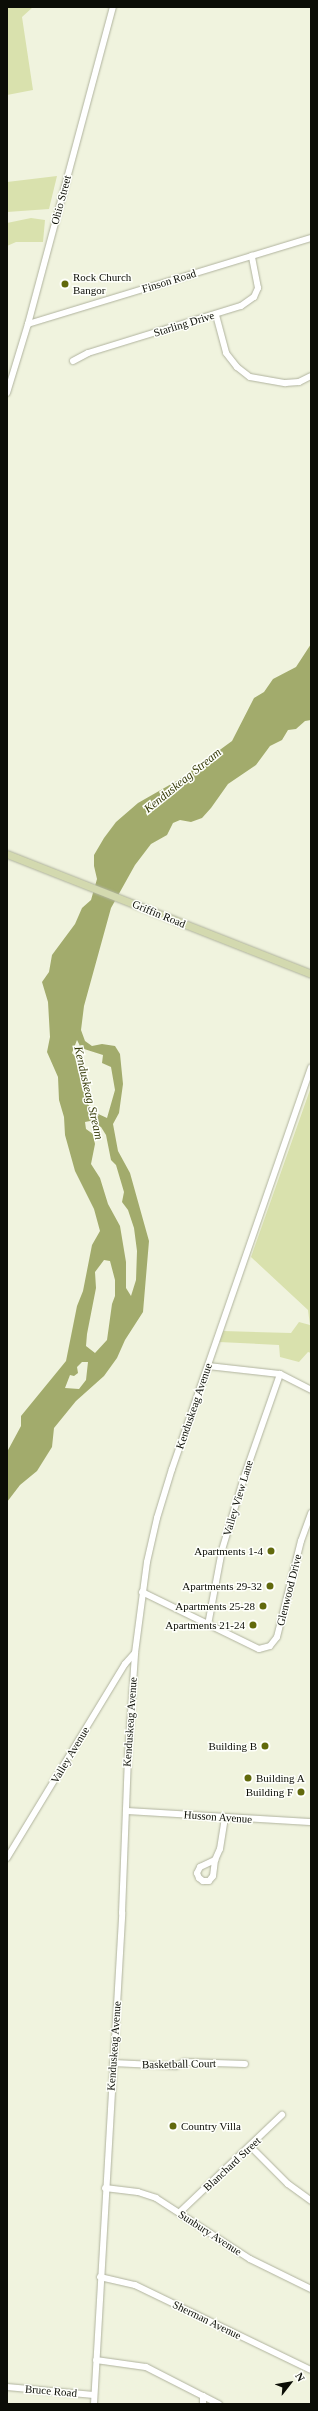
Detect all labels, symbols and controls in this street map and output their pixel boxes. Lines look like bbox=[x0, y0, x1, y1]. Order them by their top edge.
street label: Ohio Street bbox=[48, 174, 74, 226]
street label: Finson Road bbox=[140, 267, 198, 295]
place label: Rock Church Bangor bbox=[73, 271, 131, 297]
marker: Rock Church Bangor bbox=[60, 279, 70, 289]
street label: Starling Drive bbox=[152, 309, 216, 339]
water label: Kenduskeag Stream bbox=[141, 745, 225, 817]
street label: Griffin Road bbox=[130, 897, 188, 931]
water label: Kenduskeag Stream bbox=[70, 1045, 106, 1141]
street label: Kenduskeag Avenue bbox=[173, 1361, 215, 1451]
street label: Valley View Lane bbox=[220, 1458, 256, 1538]
place label: Apartments 1-4 bbox=[194, 1544, 263, 1558]
marker: Apartments 1-4 bbox=[266, 1546, 276, 1556]
street label: Glenwood Drive bbox=[274, 1553, 304, 1627]
place label: Apartments 29-32 bbox=[182, 1579, 262, 1593]
marker: Apartments 29-32 bbox=[265, 1581, 275, 1591]
place label: Apartments 25-28 bbox=[175, 1599, 255, 1613]
marker: Apartments 25-28 bbox=[258, 1601, 268, 1611]
place label: Apartments 21-24 bbox=[165, 1618, 245, 1632]
marker: Apartments 21-24 bbox=[248, 1620, 258, 1630]
street label: Kenduskeag Avenue bbox=[120, 1676, 140, 1768]
street label: Valley Avenue bbox=[48, 1724, 92, 1786]
place label: Building B bbox=[208, 1739, 257, 1753]
marker: Building B bbox=[260, 1741, 270, 1751]
place label: Building A bbox=[256, 1771, 305, 1785]
marker: Building A bbox=[243, 1773, 253, 1783]
place label: Building F bbox=[246, 1785, 293, 1799]
marker: Building F bbox=[296, 1787, 306, 1797]
street label: Husson Avenue bbox=[183, 1808, 253, 1826]
street label: Kenduskeag Avenue bbox=[104, 2000, 124, 2092]
street label: Basketball Court bbox=[142, 2057, 216, 2071]
place label: Country Villa bbox=[181, 2119, 241, 2133]
marker: Country Villa bbox=[168, 2121, 178, 2131]
street label: Blanchard Street bbox=[201, 2134, 263, 2194]
street label: Sunbury Avenue bbox=[176, 2207, 244, 2259]
street label: Sherman Avenue bbox=[170, 2298, 244, 2342]
north arrow bbox=[270, 2363, 310, 2403]
text: N bbox=[293, 2370, 307, 2383]
street label: Bruce Road bbox=[24, 2382, 78, 2400]

